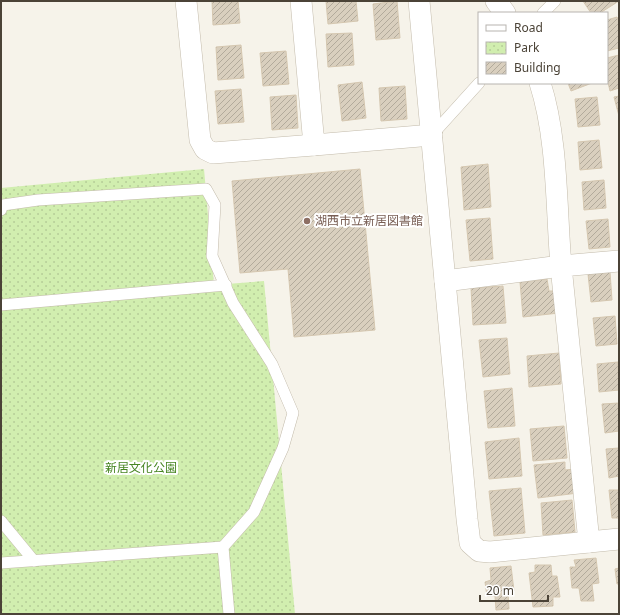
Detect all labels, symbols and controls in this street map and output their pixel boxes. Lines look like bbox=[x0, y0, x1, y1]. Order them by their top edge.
legend bbox=[478, 12, 608, 84]
text: Road bbox=[514, 19, 543, 36]
text: Park bbox=[514, 39, 540, 56]
text: Building bbox=[514, 59, 561, 76]
place label: 湖西市立新居図書館 bbox=[315, 212, 423, 229]
marker: 湖西市立新居図書館 bbox=[302, 216, 312, 226]
park label: 新居文化公園 bbox=[105, 459, 177, 476]
scale bar bbox=[480, 577, 548, 603]
text: 20 m bbox=[486, 582, 514, 599]

